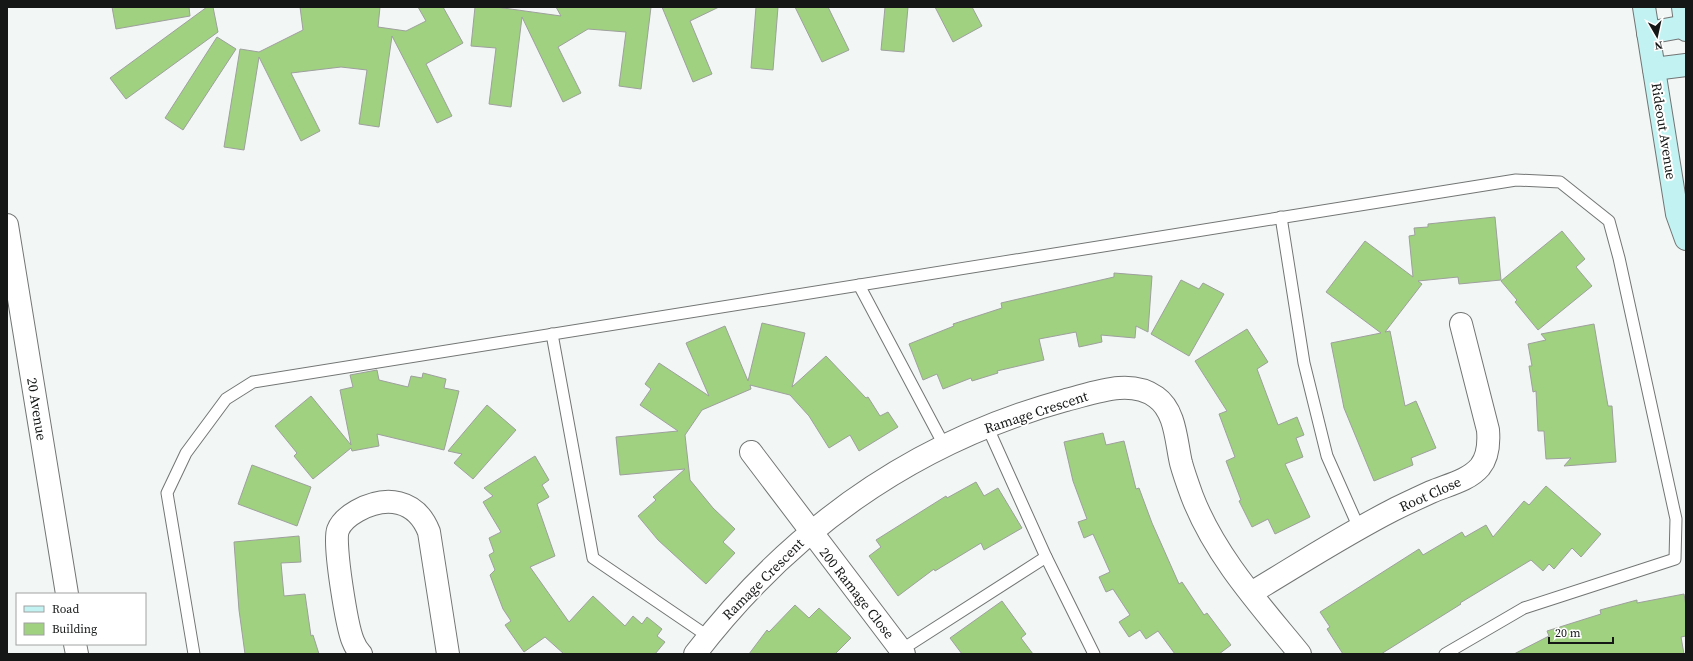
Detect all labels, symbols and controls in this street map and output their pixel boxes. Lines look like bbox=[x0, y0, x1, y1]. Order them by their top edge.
north arrow bbox=[1637, 16, 1677, 56]
text: N bbox=[1653, 37, 1664, 53]
street label: Rideout Avenue bbox=[1646, 81, 1682, 181]
street label: 20 Avenue bbox=[22, 376, 52, 442]
street label: Ramage Crescent bbox=[982, 386, 1091, 438]
street label: Root Close bbox=[1396, 471, 1464, 517]
street label: Ramage Crescent bbox=[718, 533, 809, 624]
street label: 200 Ramage Close bbox=[815, 543, 899, 643]
legend bbox=[16, 593, 146, 645]
text: Road bbox=[52, 601, 79, 617]
scale bar bbox=[1549, 619, 1613, 645]
text: Building bbox=[52, 621, 97, 637]
text: 20 m bbox=[1555, 625, 1581, 641]

